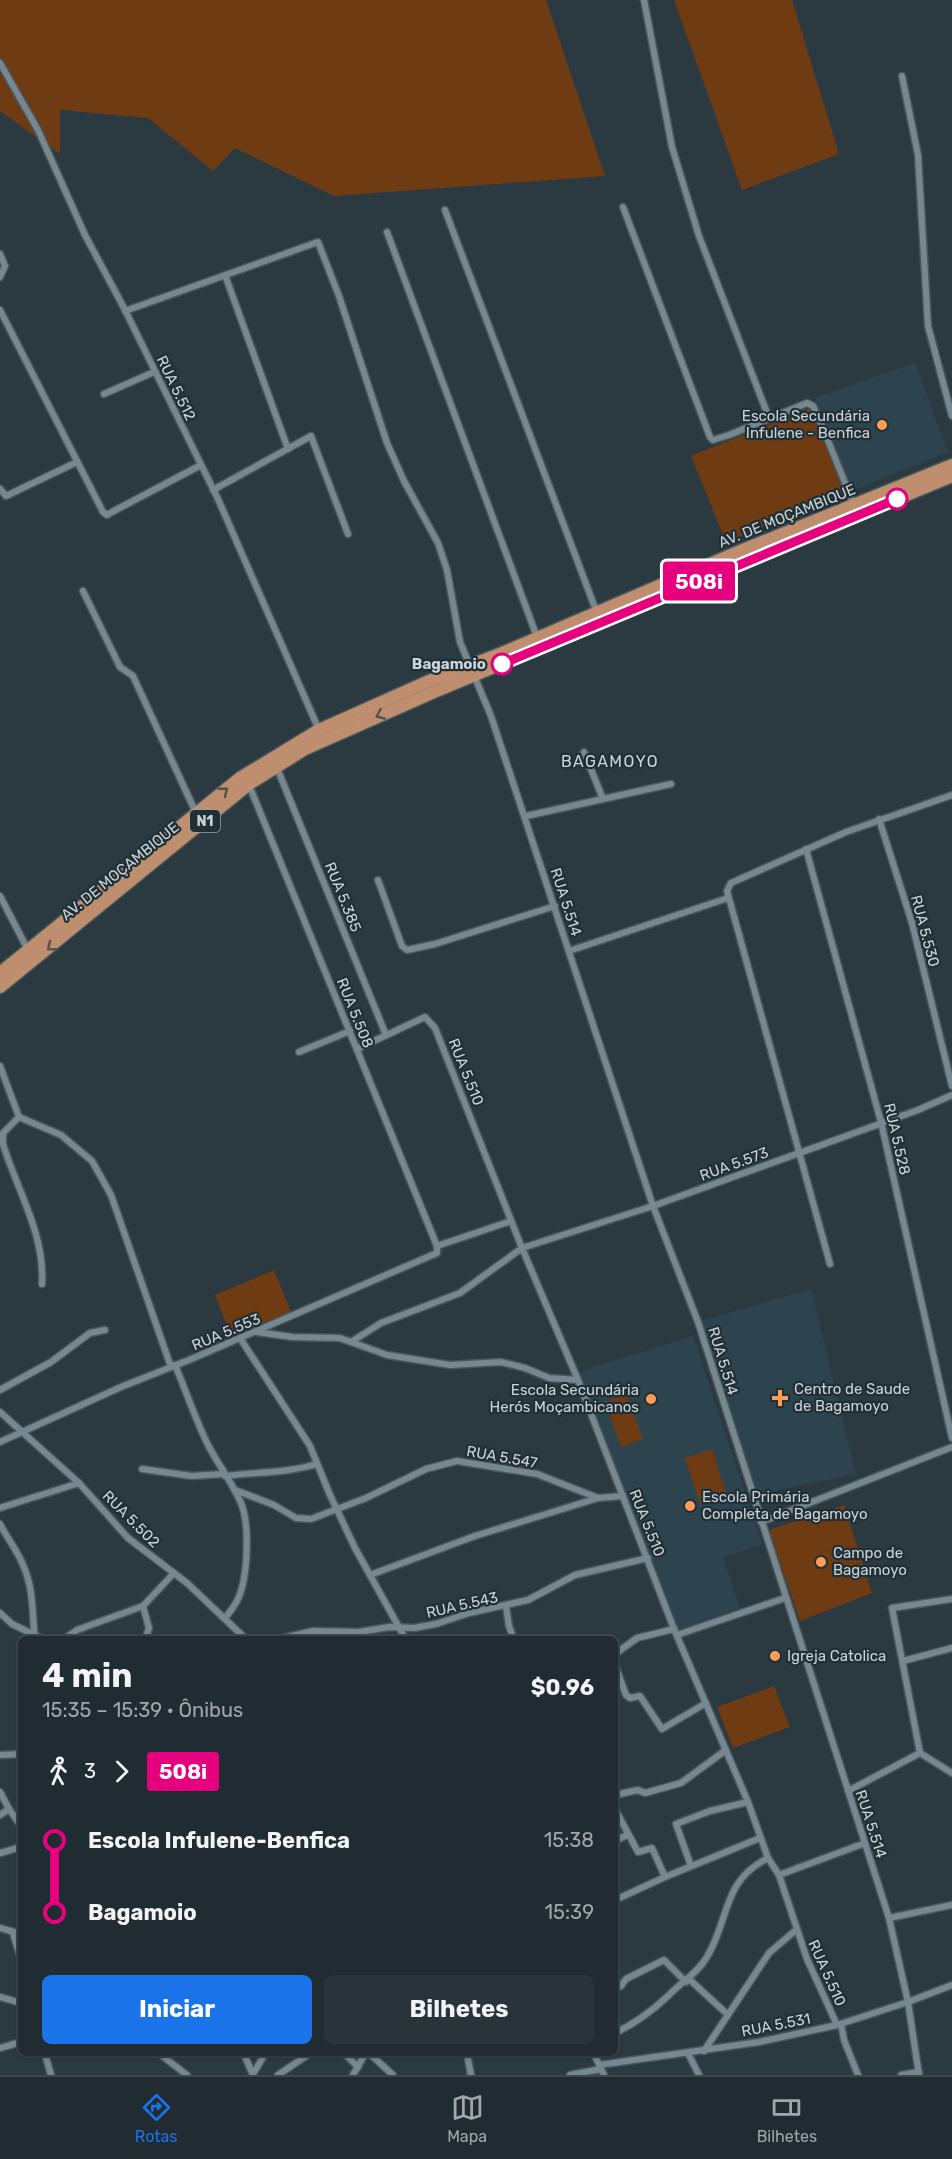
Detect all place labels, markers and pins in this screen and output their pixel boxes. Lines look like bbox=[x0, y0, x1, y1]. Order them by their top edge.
place label: Escola Secundária Infulene - Benfica bbox=[742, 407, 870, 442]
marker: Escola Secundária Infulene - Benfica bbox=[875, 418, 889, 432]
unlabelled marker bbox=[886, 488, 908, 510]
marker: Bagamoio bbox=[491, 653, 513, 675]
place label: Bagamoio bbox=[412, 655, 486, 673]
place label: Centro de Saude de Bagamoyo bbox=[794, 1380, 910, 1415]
place label: Escola Secundária Herós Moçambicanos bbox=[490, 1381, 639, 1416]
marker: Centro de Saude de Bagamoyo bbox=[771, 1389, 789, 1407]
marker: Escola Secundária Herós Moçambicanos bbox=[644, 1392, 658, 1406]
place label: Escola Primária Completa de Bagamoyo bbox=[702, 1488, 868, 1523]
marker: Escola Primária Completa de Bagamoyo bbox=[683, 1499, 697, 1513]
place label: Campo de Bagamoyo bbox=[833, 1544, 907, 1579]
marker: Campo de Bagamoyo bbox=[814, 1555, 828, 1569]
place label: Igreja Catolica bbox=[787, 1647, 886, 1665]
marker: Igreja Catolica bbox=[768, 1649, 782, 1663]

